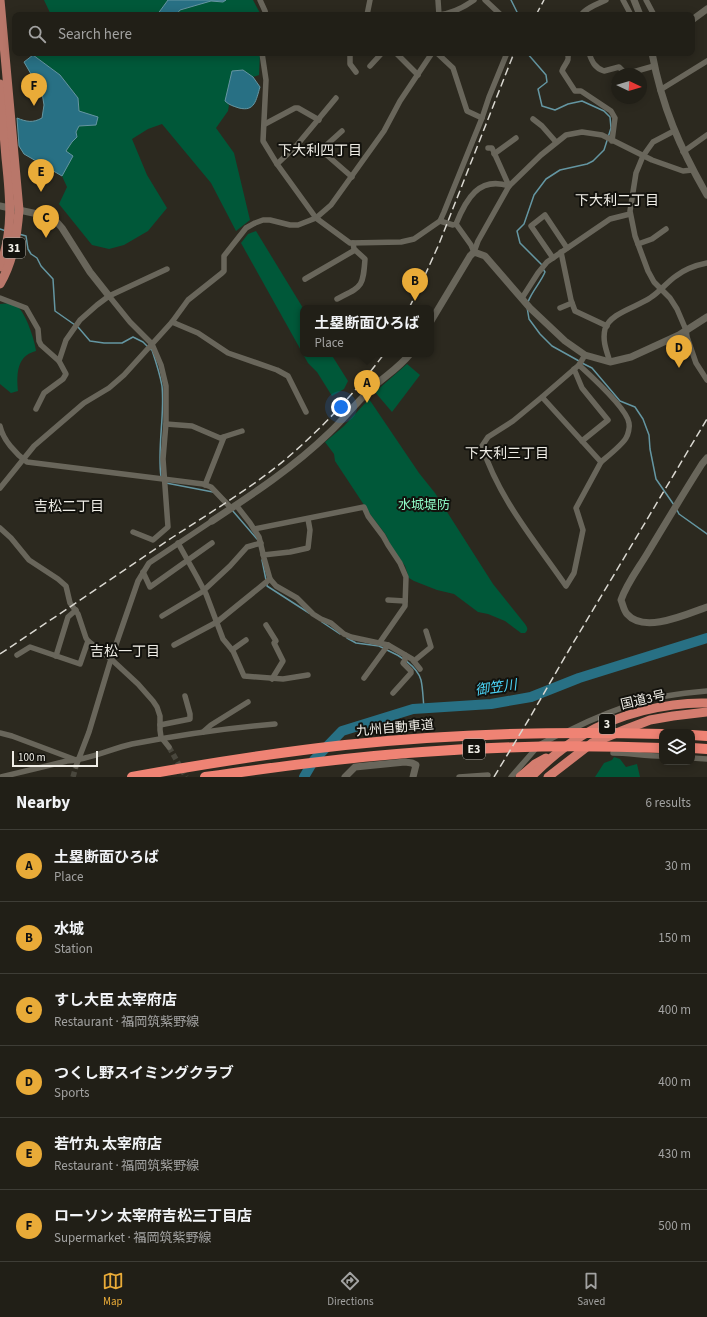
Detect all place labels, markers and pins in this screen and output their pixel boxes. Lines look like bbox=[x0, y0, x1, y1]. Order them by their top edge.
pin: F bbox=[21, 73, 47, 106]
pin: E bbox=[28, 159, 54, 192]
pin: C bbox=[33, 205, 59, 238]
pin: B bbox=[402, 268, 428, 301]
pin: D bbox=[666, 335, 692, 368]
pin: A bbox=[354, 370, 380, 403]

